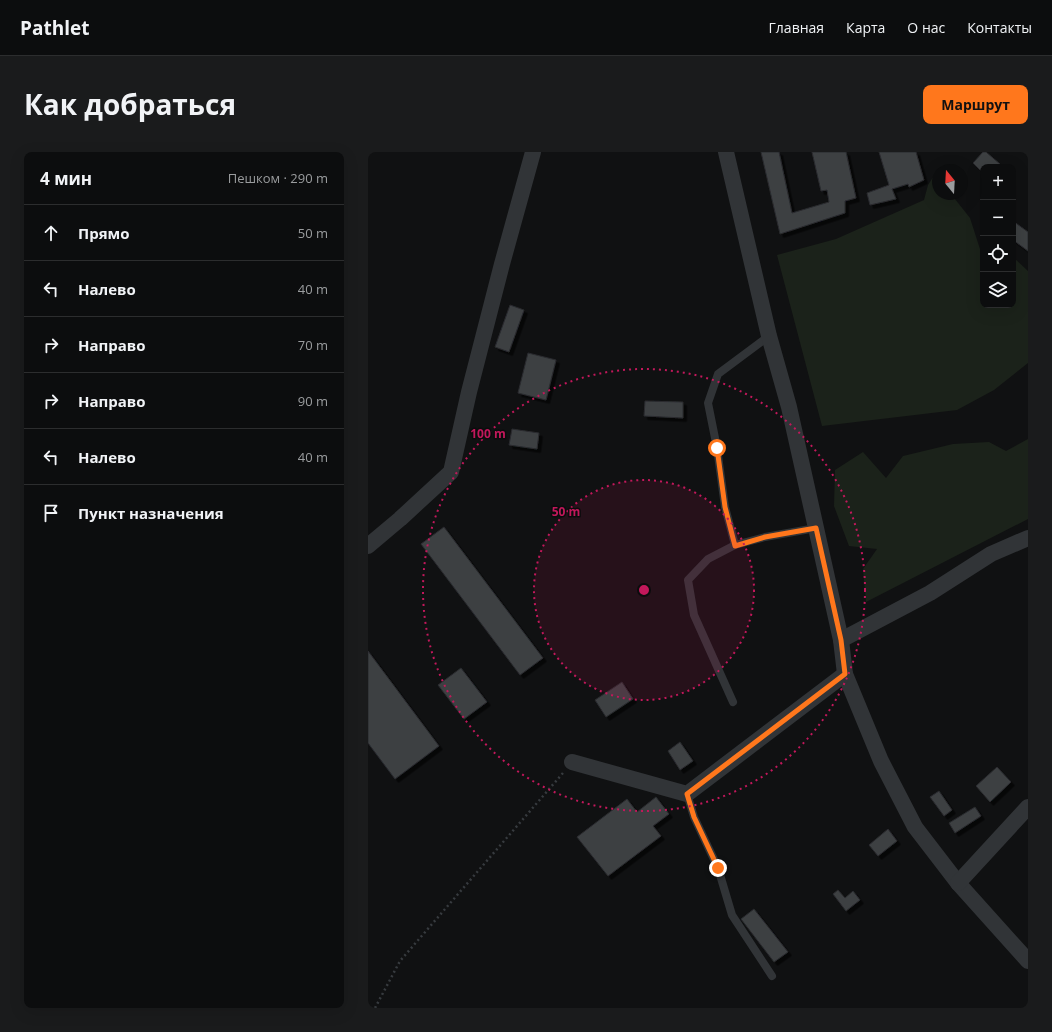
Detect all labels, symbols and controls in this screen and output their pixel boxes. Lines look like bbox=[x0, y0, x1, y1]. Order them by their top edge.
text: Pathlet bbox=[20, 15, 89, 41]
text: Главная bbox=[769, 18, 824, 37]
text: Карта bbox=[846, 18, 885, 37]
text: О нас bbox=[907, 18, 945, 37]
text: Контакты bbox=[967, 18, 1032, 37]
text: Как добраться bbox=[24, 85, 236, 123]
button: Маршрут bbox=[923, 85, 1028, 124]
north arrow bbox=[932, 164, 968, 200]
map controls bbox=[980, 164, 1016, 308]
button: + bbox=[980, 164, 1016, 200]
text: 4 мин bbox=[40, 167, 92, 190]
text: Пешком · 290 m bbox=[228, 169, 328, 187]
button: − bbox=[980, 200, 1016, 236]
icon: ahead bbox=[40, 222, 62, 244]
text: Прямо bbox=[78, 223, 130, 243]
text: 50 m bbox=[298, 224, 328, 242]
button: locate bbox=[980, 236, 1016, 272]
button: layers bbox=[980, 272, 1016, 308]
icon: left bbox=[40, 278, 62, 300]
text: Налево bbox=[78, 279, 136, 299]
text: 40 m bbox=[298, 280, 328, 298]
icon: right bbox=[40, 334, 62, 356]
text: Направо bbox=[78, 335, 146, 355]
text: 70 m bbox=[298, 336, 328, 354]
icon: right bbox=[40, 390, 62, 412]
text: Направо bbox=[78, 391, 146, 411]
text: 90 m bbox=[298, 392, 328, 410]
text: 100 m bbox=[470, 425, 506, 442]
route start bbox=[708, 439, 726, 457]
icon: left bbox=[40, 446, 62, 468]
text: Налево bbox=[78, 447, 136, 467]
text: 40 m bbox=[298, 448, 328, 466]
icon: arrive bbox=[40, 502, 62, 524]
text: Пункт назначения bbox=[78, 503, 224, 523]
text: 50 m bbox=[552, 503, 580, 520]
centre of rings bbox=[637, 583, 651, 597]
route end bbox=[709, 859, 727, 877]

